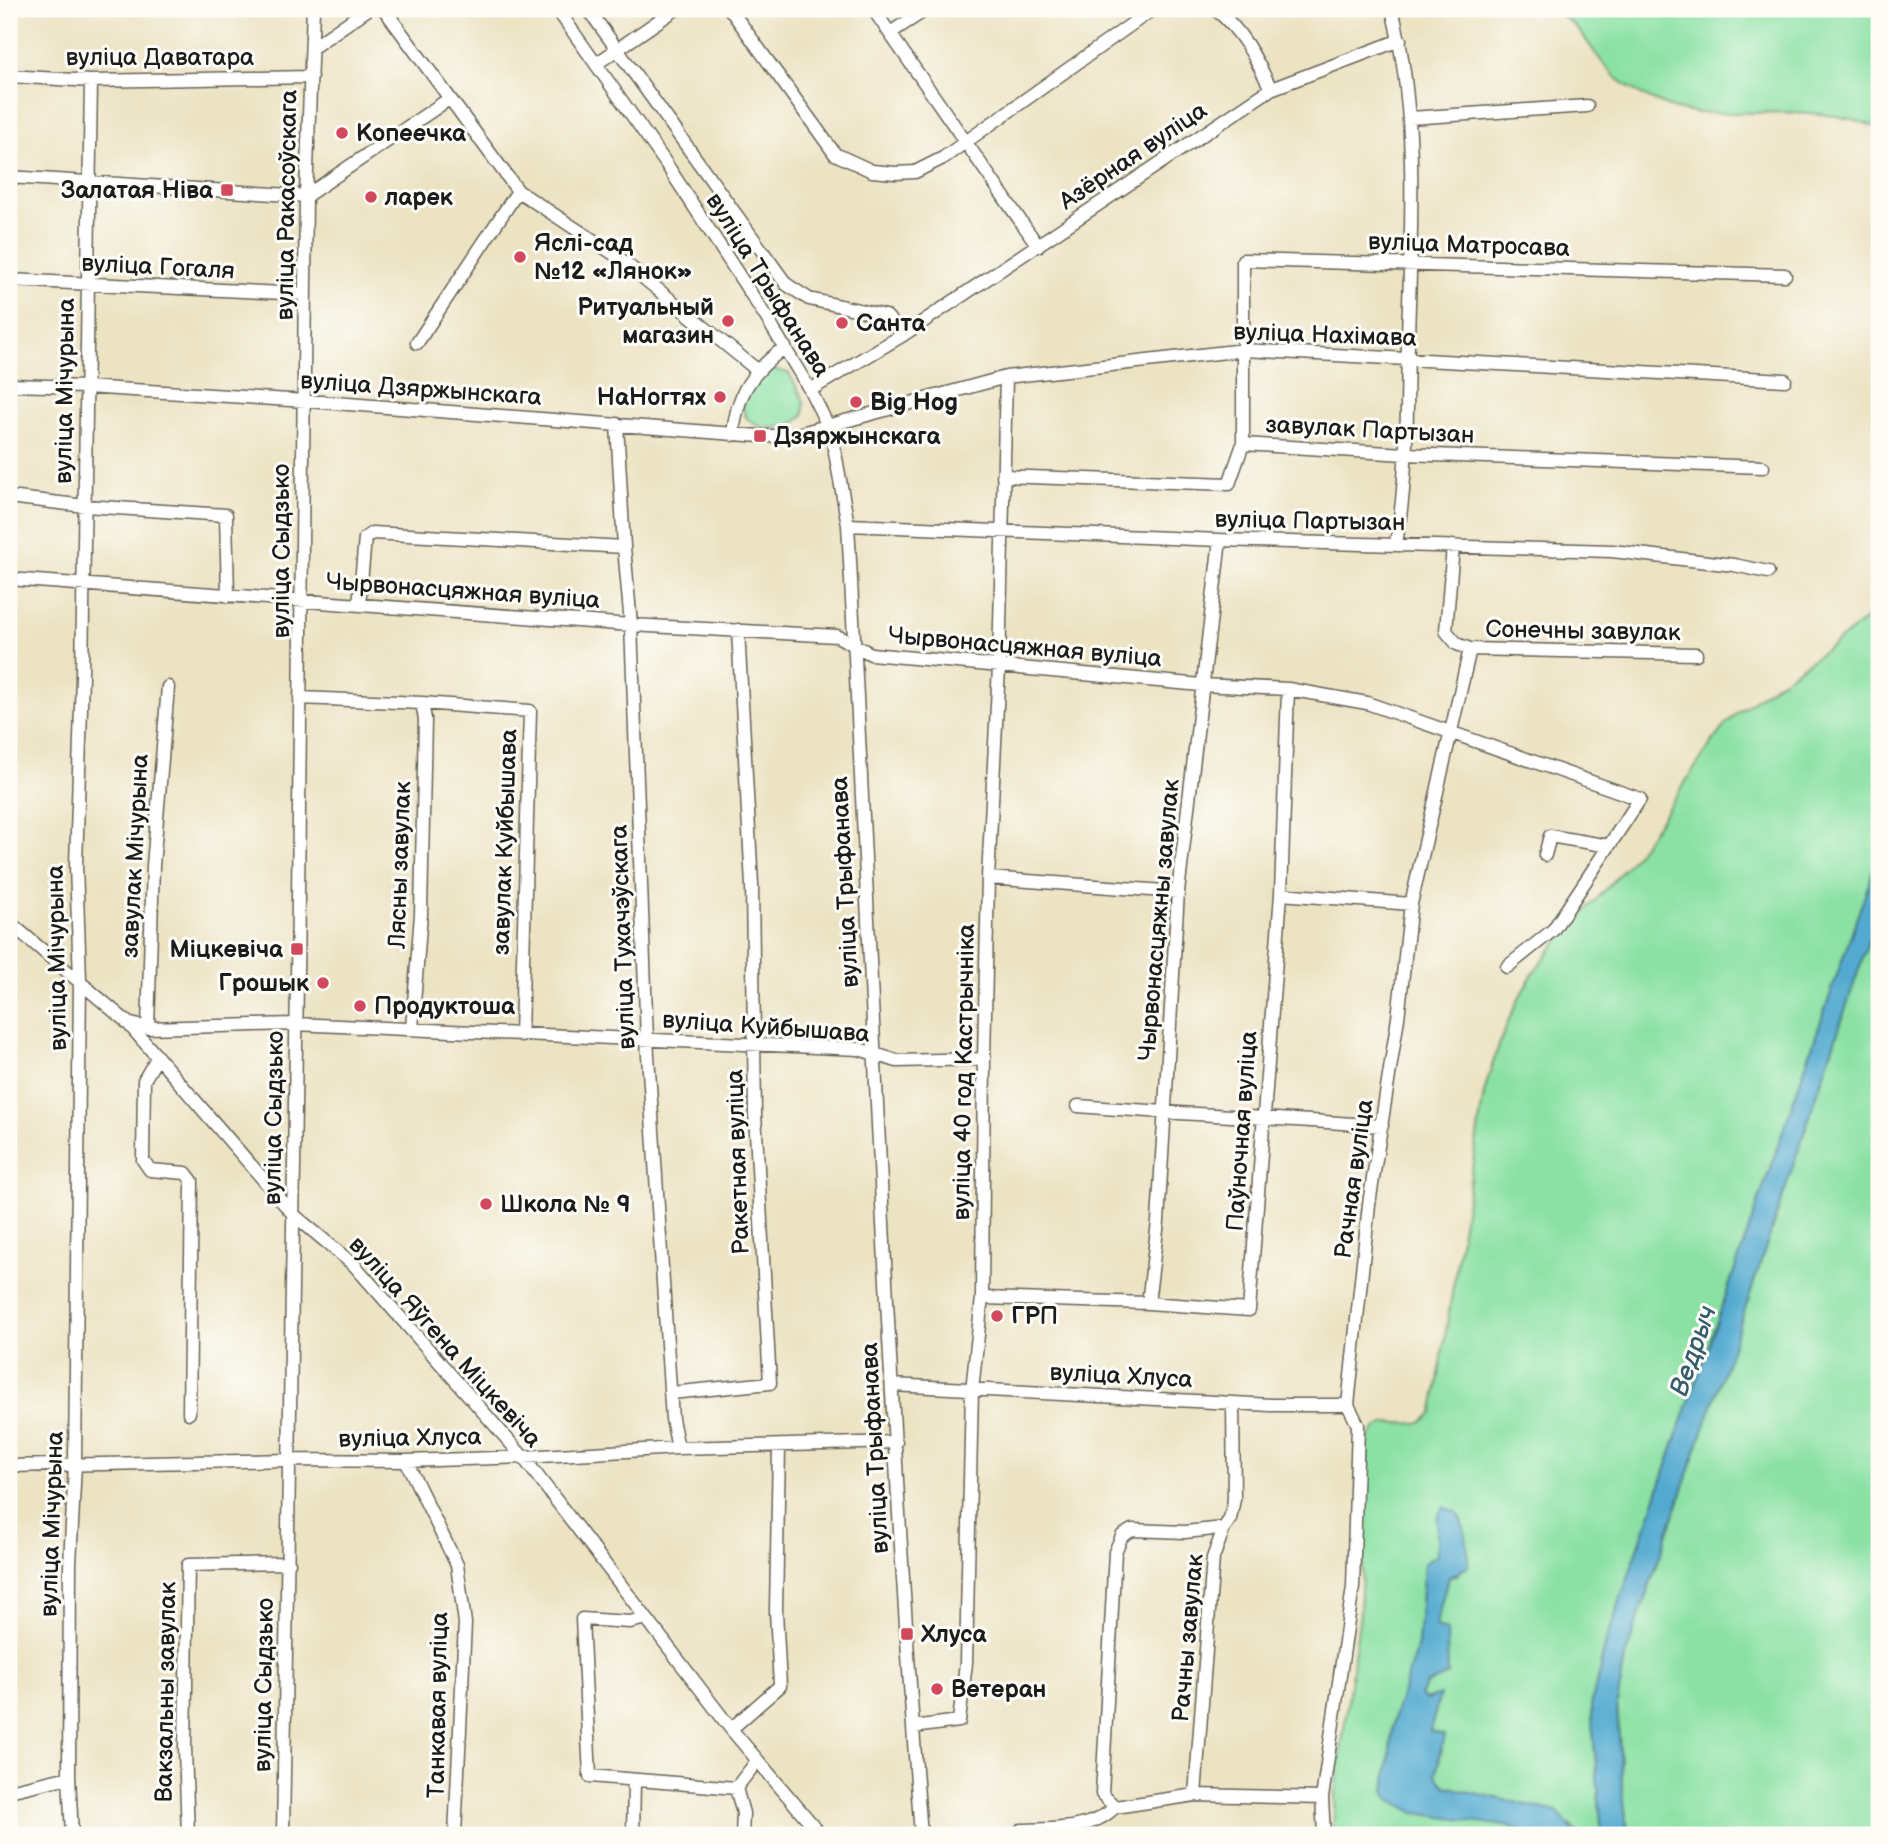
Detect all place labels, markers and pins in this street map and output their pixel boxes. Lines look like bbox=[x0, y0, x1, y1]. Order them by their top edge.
place label: Копеечка bbox=[356, 119, 467, 148]
marker: Копеечка bbox=[334, 125, 350, 141]
place label: Залатая Ніва bbox=[60, 176, 214, 205]
marker: Залатая Ніва bbox=[219, 182, 235, 198]
place label: ларек bbox=[384, 183, 454, 212]
marker: ларек bbox=[363, 189, 379, 205]
place label: Яслі-сад №12 «Лянок» bbox=[534, 229, 693, 286]
marker: Яслі-сад №12 «Лянок» bbox=[512, 249, 528, 265]
place label: Ритуальный магазин bbox=[577, 293, 714, 350]
place label: Санта bbox=[856, 309, 926, 338]
marker: Ритуальный магазин bbox=[720, 313, 736, 329]
marker: Санта bbox=[834, 315, 850, 331]
place label: НаНогтях bbox=[597, 383, 706, 412]
place label: Big Hog bbox=[870, 388, 958, 417]
marker: НаНогтях bbox=[712, 389, 728, 405]
marker: Big Hog bbox=[848, 394, 864, 410]
place label: Дзяржынскага bbox=[774, 422, 941, 451]
marker: Дзяржынскага bbox=[752, 428, 768, 444]
place label: Міцкевіча bbox=[170, 935, 284, 964]
marker: Міцкевіча bbox=[289, 941, 305, 957]
place label: Грошык bbox=[218, 969, 310, 998]
marker: Грошык bbox=[315, 975, 331, 991]
place label: Продуктоша bbox=[374, 992, 516, 1021]
marker: Продуктоша bbox=[352, 998, 368, 1014]
place label: Школа № 9 bbox=[500, 1190, 630, 1219]
marker: Школа № 9 bbox=[478, 1196, 494, 1212]
place label: ГРП bbox=[1011, 1302, 1058, 1331]
marker: ГРП bbox=[989, 1308, 1005, 1324]
place label: Хлуса bbox=[920, 1620, 987, 1649]
marker: Хлуса bbox=[899, 1626, 915, 1642]
place label: Ветеран bbox=[951, 1675, 1046, 1704]
marker: Ветеран bbox=[929, 1681, 945, 1697]

